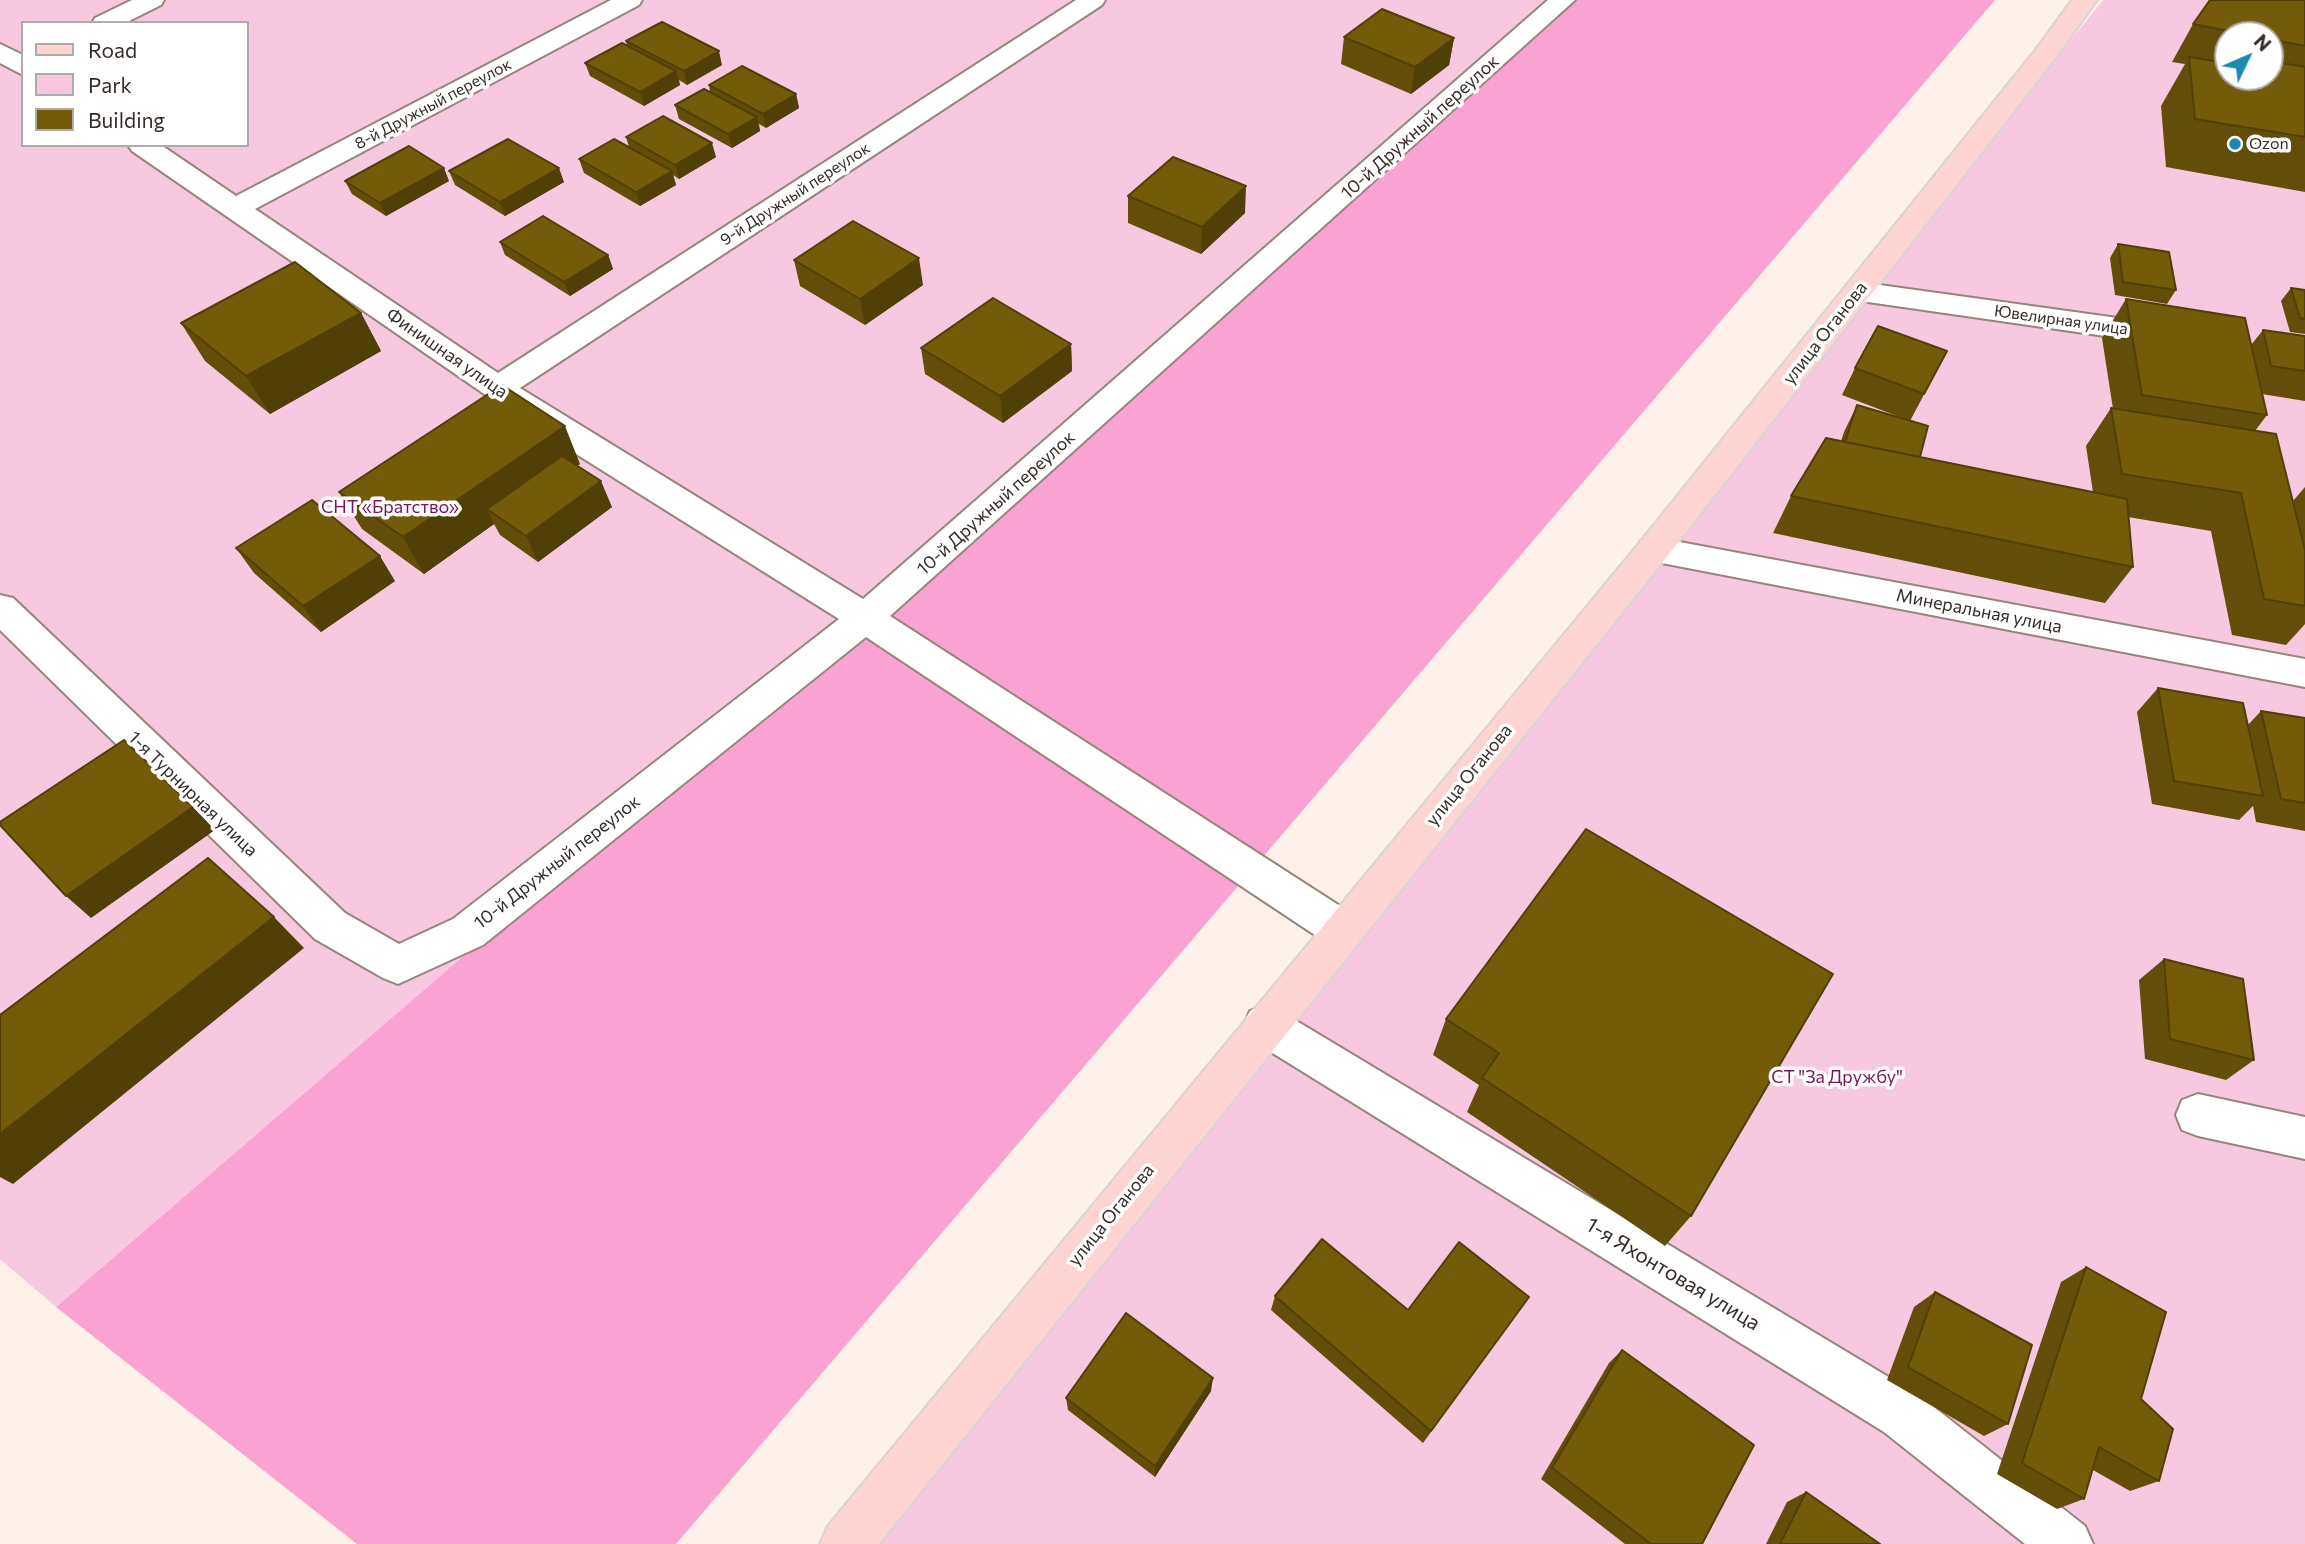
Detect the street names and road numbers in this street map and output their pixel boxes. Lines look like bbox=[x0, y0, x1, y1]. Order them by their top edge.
street label: 10-й Дружный переулок bbox=[1337, 50, 1503, 204]
street label: 8-й Дружный переулок bbox=[351, 55, 515, 153]
street label: 9-й Дружный переулок bbox=[717, 138, 873, 250]
street label: улица Оганова bbox=[1778, 277, 1872, 389]
street label: Ювелирная улица bbox=[1993, 301, 2129, 339]
street label: Финишная улица bbox=[382, 303, 512, 403]
street label: 10-й Дружный переулок bbox=[913, 426, 1079, 580]
street label: Минеральная улица bbox=[1894, 584, 2064, 638]
street label: улица Оганова bbox=[1421, 720, 1517, 830]
street label: 1-я Турнирная улица bbox=[124, 727, 262, 861]
street label: 10-й Дружный переулок bbox=[470, 790, 644, 934]
street label: улица Оганова bbox=[1063, 1160, 1159, 1270]
street label: 1-я Яхонтовая улица bbox=[1581, 1212, 1765, 1336]

